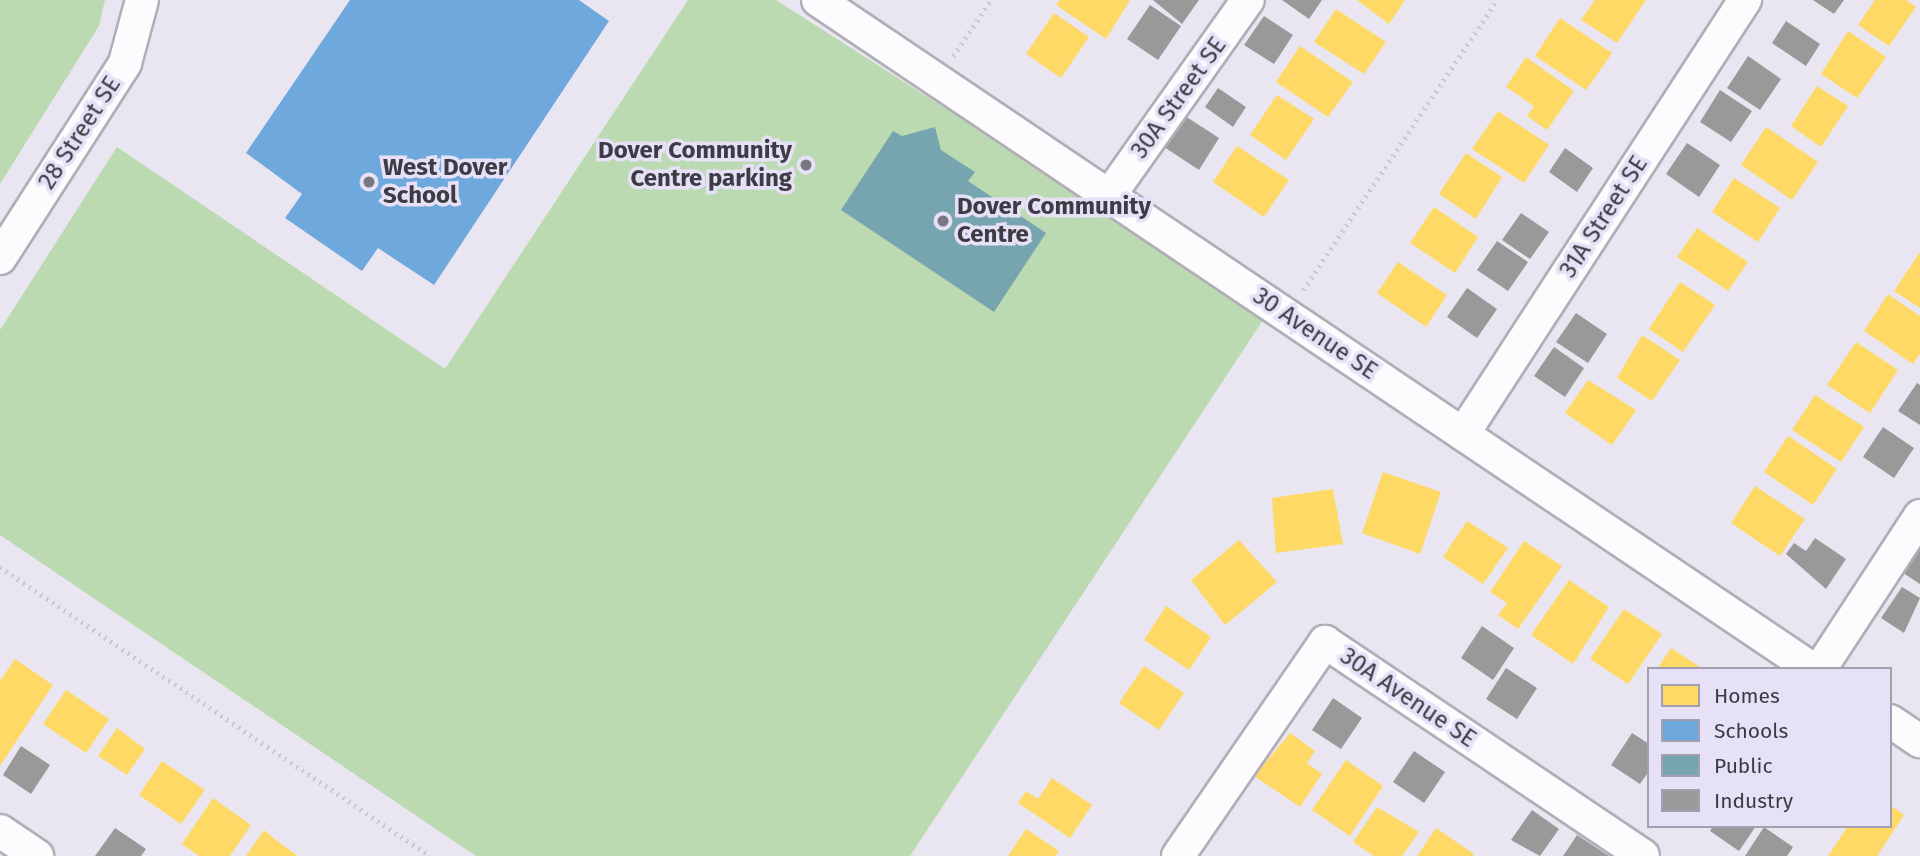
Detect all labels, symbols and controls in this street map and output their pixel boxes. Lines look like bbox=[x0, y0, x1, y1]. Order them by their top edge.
street label: 30A Street SE bbox=[1125, 32, 1233, 164]
street label: 28 Street SE bbox=[33, 71, 127, 195]
place label: Dover Community Centre parking bbox=[598, 137, 792, 193]
street label: 31A Street SE bbox=[1554, 151, 1654, 283]
place label: West Dover School bbox=[383, 154, 507, 210]
marker: Dover Community Centre parking bbox=[798, 157, 814, 173]
marker: West Dover School bbox=[361, 174, 377, 190]
place label: Dover Community Centre bbox=[957, 193, 1151, 249]
marker: Dover Community Centre bbox=[935, 213, 951, 229]
street label: 30 Avenue SE bbox=[1247, 282, 1383, 386]
street label: 30A Avenue SE bbox=[1335, 642, 1481, 754]
legend bbox=[1647, 667, 1892, 828]
text: Homes bbox=[1714, 683, 1780, 709]
text: Schools bbox=[1714, 718, 1788, 744]
text: Public bbox=[1714, 753, 1772, 779]
text: Industry bbox=[1714, 788, 1793, 814]

